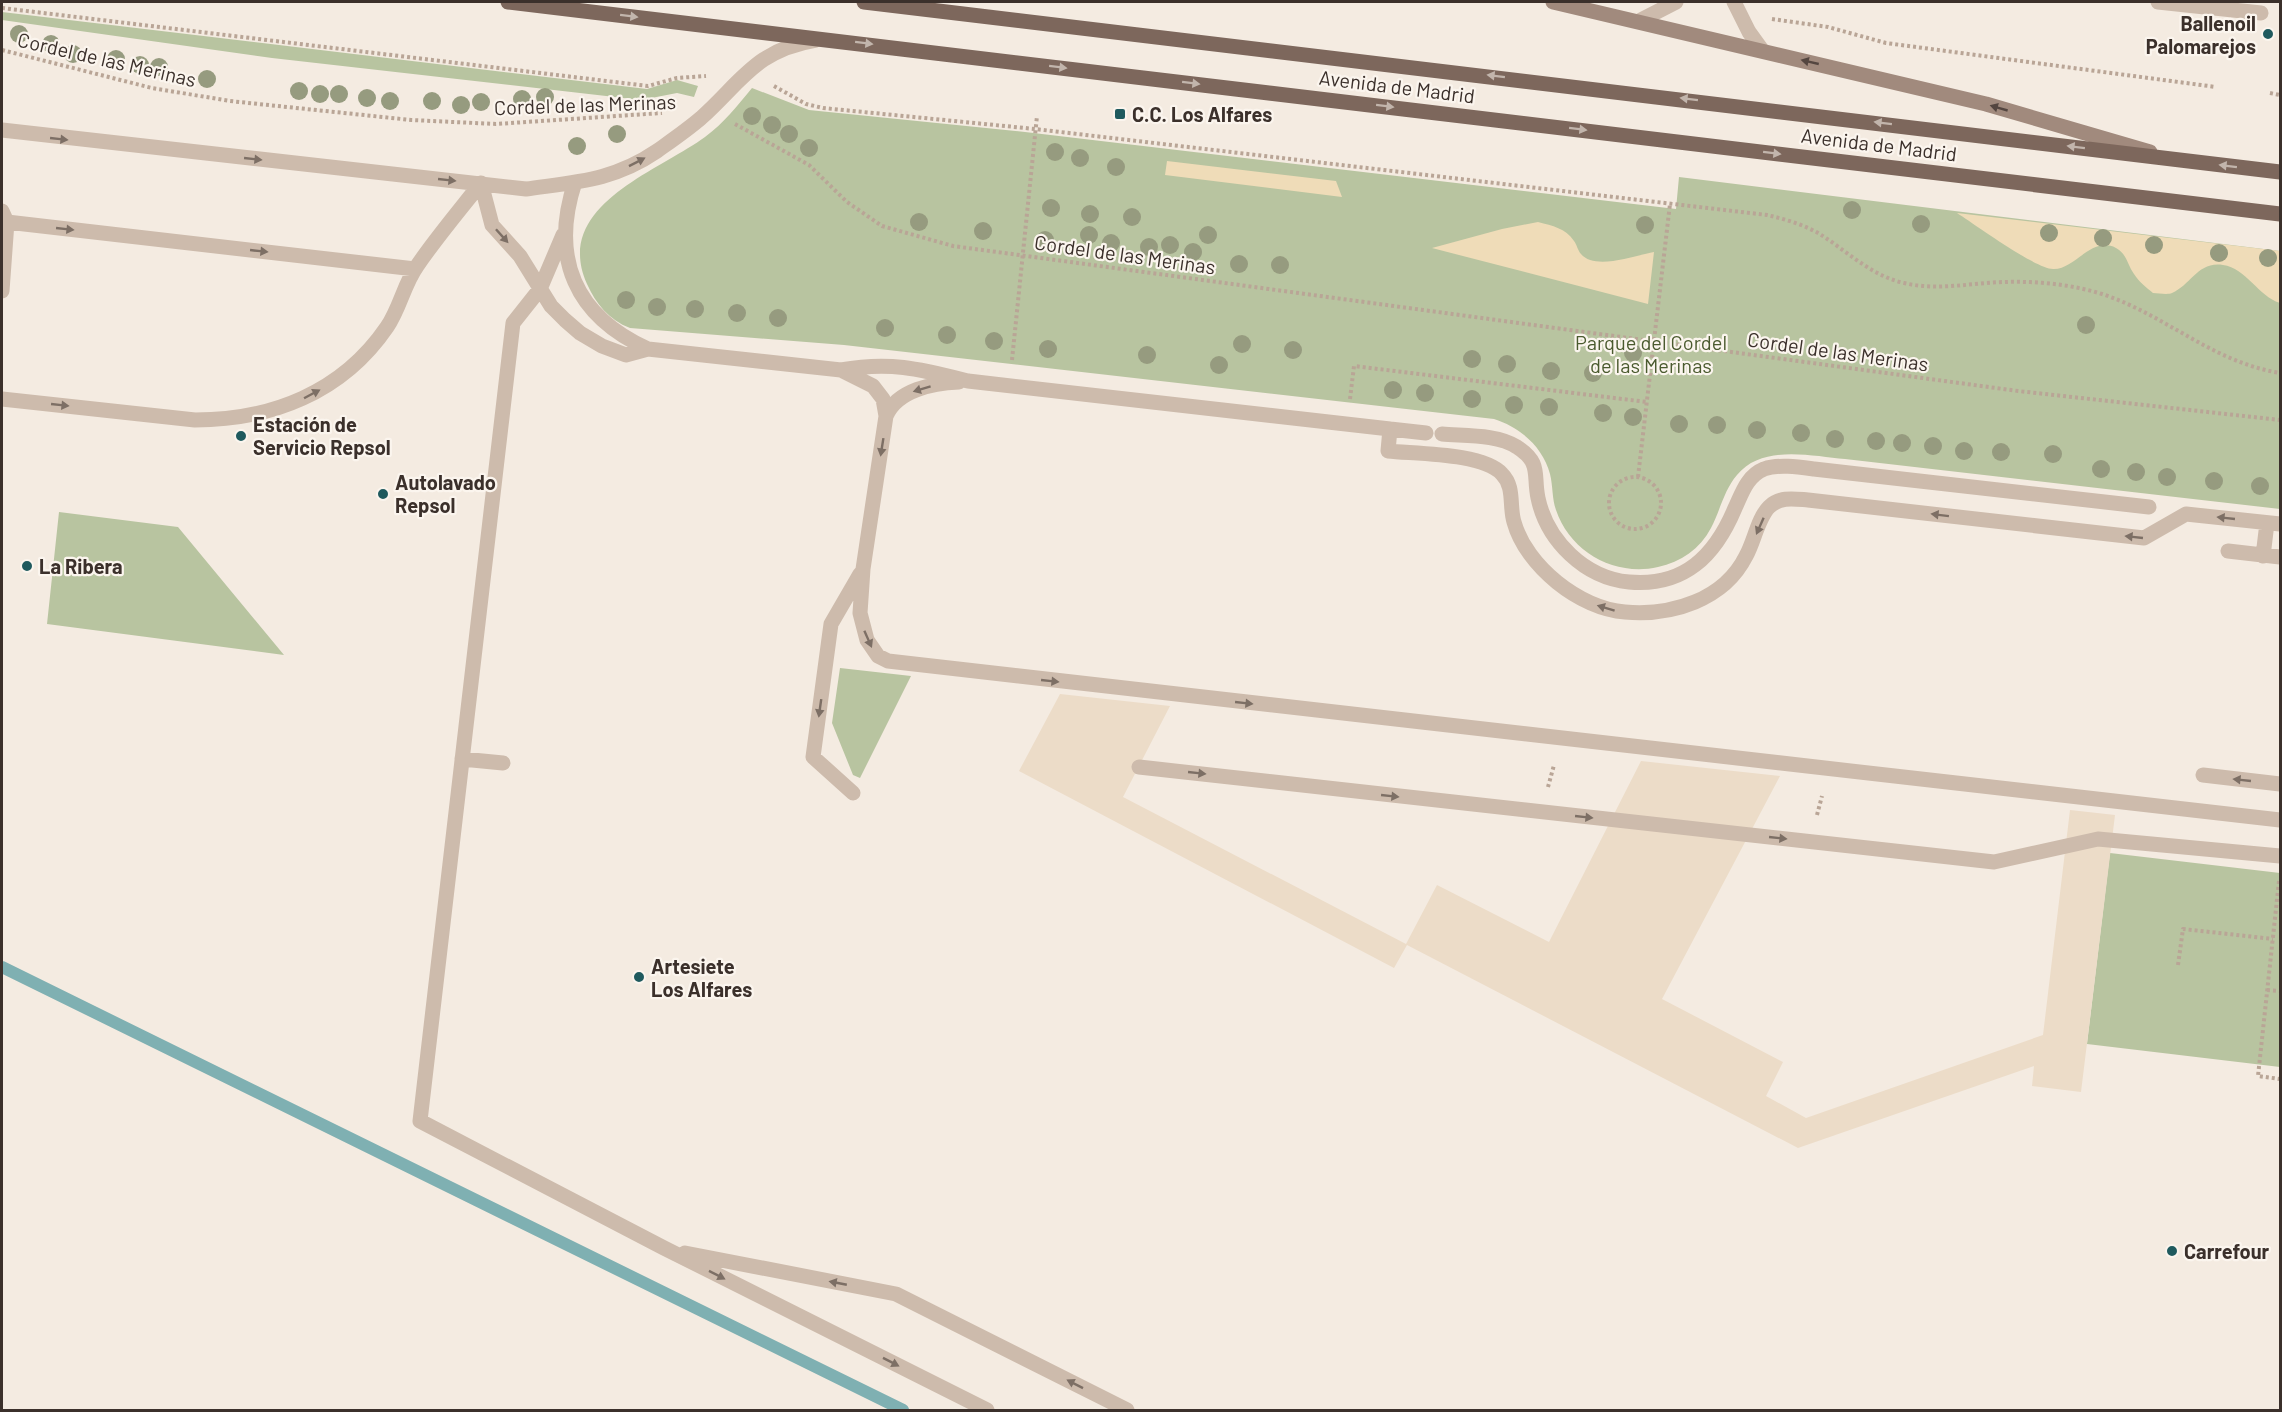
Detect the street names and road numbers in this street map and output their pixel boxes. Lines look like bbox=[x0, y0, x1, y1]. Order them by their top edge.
street label: Cordel de las Merinas bbox=[15, 27, 199, 91]
street label: Avenida de Madrid bbox=[1318, 65, 1476, 107]
street label: Cordel de las Merinas bbox=[493, 89, 677, 119]
street label: Avenida de Madrid bbox=[1800, 123, 1958, 165]
street label: Cordel de las Merinas bbox=[1033, 229, 1217, 279]
street label: Cordel de las Merinas bbox=[1746, 326, 1930, 376]

